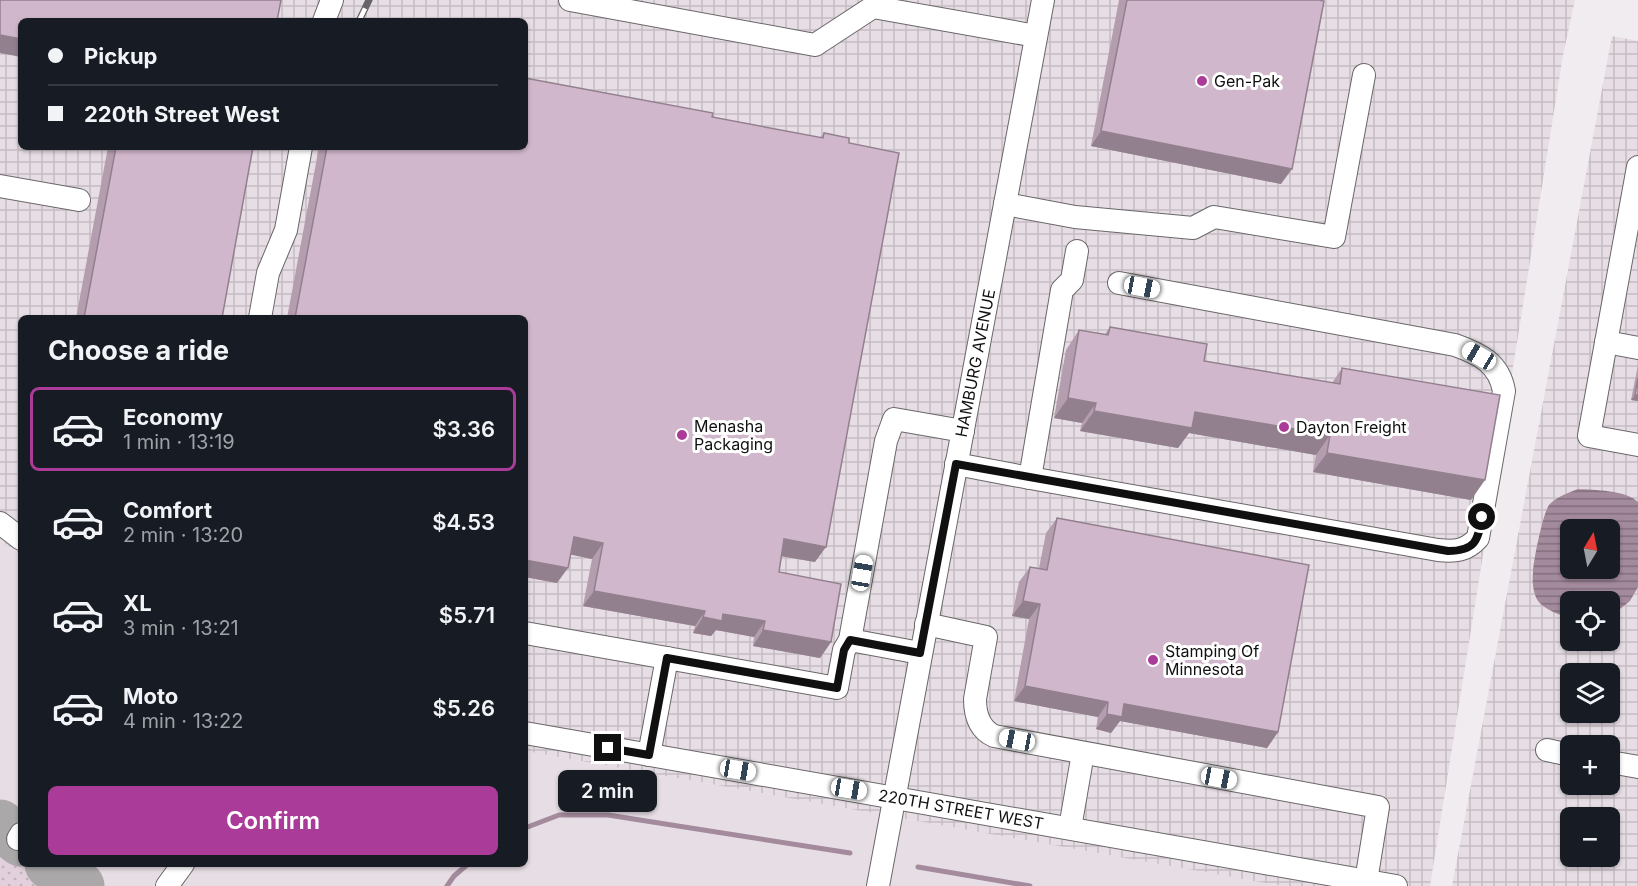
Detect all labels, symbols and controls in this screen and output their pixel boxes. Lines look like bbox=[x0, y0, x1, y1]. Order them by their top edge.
text: Pickup bbox=[84, 43, 158, 69]
place label: Gen-Pak bbox=[1214, 71, 1280, 91]
marker: Gen-Pak bbox=[1195, 74, 1209, 88]
text: 220th Street West bbox=[84, 101, 280, 127]
car bbox=[1123, 275, 1161, 299]
street label: HAMBURG AVENUE bbox=[951, 287, 999, 439]
text: Choose a ride bbox=[48, 334, 229, 367]
car bbox=[1459, 339, 1499, 373]
icon: car bbox=[51, 402, 105, 456]
text: Economy bbox=[123, 404, 223, 430]
text: $3.36 bbox=[433, 416, 495, 442]
place label: Menasha Packaging bbox=[694, 416, 773, 454]
place label: Dayton Freight bbox=[1296, 417, 1407, 437]
marker: Dayton Freight bbox=[1277, 420, 1291, 434]
marker: Menasha Packaging bbox=[675, 428, 689, 442]
text: 1 min · 13:19 bbox=[123, 430, 235, 454]
icon: car bbox=[51, 495, 105, 549]
text: Comfort bbox=[123, 497, 212, 523]
route start bbox=[1468, 503, 1495, 530]
text: $4.53 bbox=[432, 509, 495, 535]
north arrow bbox=[1560, 519, 1620, 579]
map controls bbox=[1560, 519, 1620, 867]
text: 2 min · 13:20 bbox=[123, 523, 243, 547]
car bbox=[850, 554, 874, 592]
icon: car bbox=[51, 588, 105, 642]
text: XL bbox=[123, 590, 152, 616]
button: locate bbox=[1560, 591, 1620, 651]
text: $5.71 bbox=[439, 602, 495, 628]
text: 3 min · 13:21 bbox=[123, 616, 239, 640]
place label: Stamping Of Minnesota bbox=[1165, 641, 1259, 679]
marker: Stamping Of Minnesota bbox=[1146, 653, 1160, 667]
button: layers bbox=[1560, 663, 1620, 723]
icon: car bbox=[51, 681, 105, 735]
text: Moto bbox=[123, 683, 178, 709]
text: $5.26 bbox=[433, 695, 495, 721]
text: 4 min · 13:22 bbox=[123, 709, 243, 733]
car bbox=[998, 728, 1036, 752]
route end bbox=[594, 734, 621, 761]
button: + bbox=[1560, 735, 1620, 795]
car bbox=[719, 758, 757, 782]
car bbox=[1200, 766, 1238, 790]
callout: 2 min bbox=[558, 769, 658, 811]
car bbox=[830, 777, 868, 801]
text: 2 min bbox=[581, 779, 634, 803]
street label: 220TH STREET WEST bbox=[877, 785, 1045, 833]
button: Confirm bbox=[48, 786, 498, 855]
button: − bbox=[1560, 807, 1620, 867]

